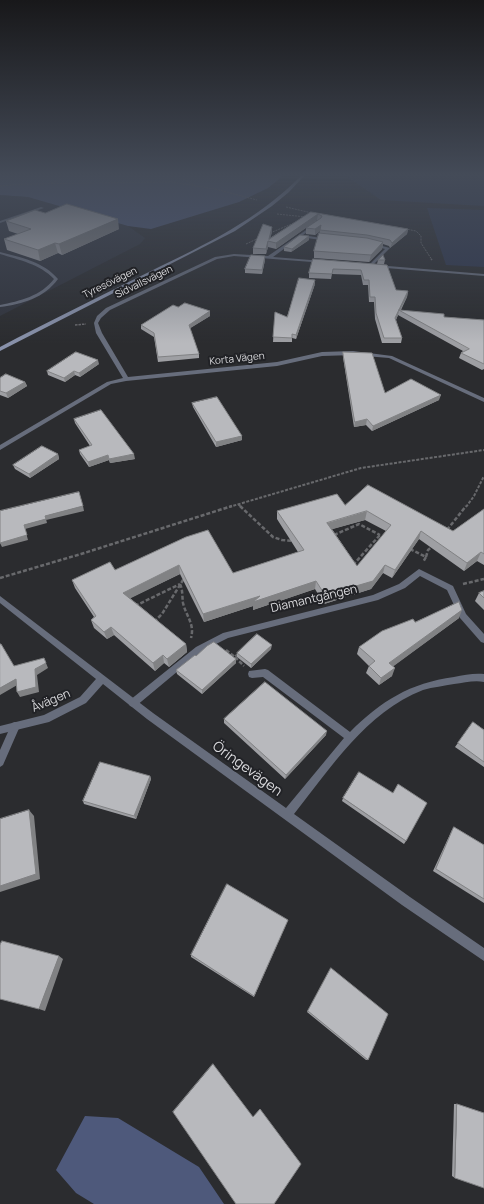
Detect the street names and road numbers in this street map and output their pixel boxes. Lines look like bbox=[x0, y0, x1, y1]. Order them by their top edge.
street label: Sidvallsvägen bbox=[113, 263, 175, 301]
street label: Tyresövägen bbox=[81, 265, 139, 301]
street label: Korta Vägen bbox=[209, 350, 265, 368]
street label: Diamantgången bbox=[269, 582, 359, 616]
street label: Åvägen bbox=[30, 686, 72, 716]
street label: Öringevägen bbox=[209, 738, 285, 800]

